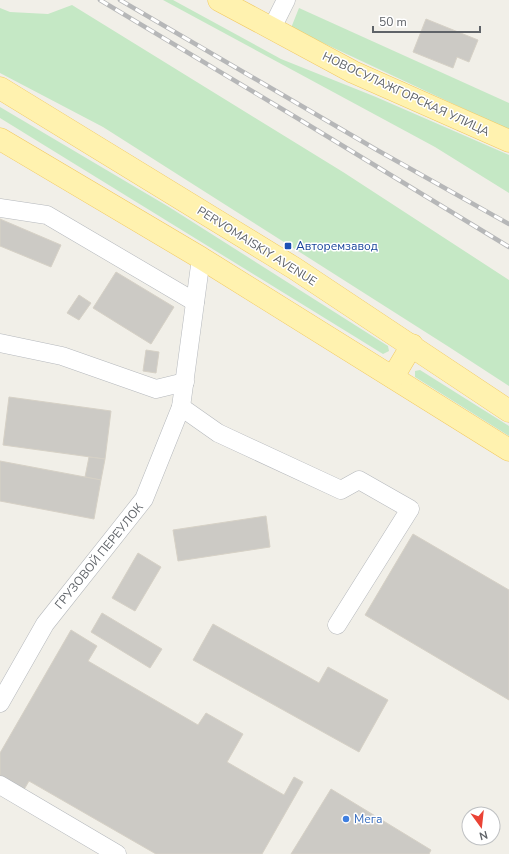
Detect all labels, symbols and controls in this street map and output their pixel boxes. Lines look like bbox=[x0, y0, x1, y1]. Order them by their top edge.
scale bar bbox=[373, 8, 480, 34]
text: 50 m bbox=[379, 14, 407, 30]
street label: НОВОСУЛАЖГОРСКАЯ УЛИЦА bbox=[320, 48, 493, 140]
street label: PERVOMAISKIY AVENUE bbox=[194, 203, 320, 289]
place label: Авторемзавод bbox=[296, 238, 378, 254]
marker: Авторемзавод bbox=[283, 241, 293, 251]
street label: ГРУЗОВОЙ ПЕРЕУЛОК bbox=[51, 499, 147, 612]
north arrow bbox=[461, 806, 501, 846]
place label: Мега bbox=[354, 811, 382, 827]
marker: Мега bbox=[341, 814, 351, 824]
text: N bbox=[478, 827, 489, 843]

